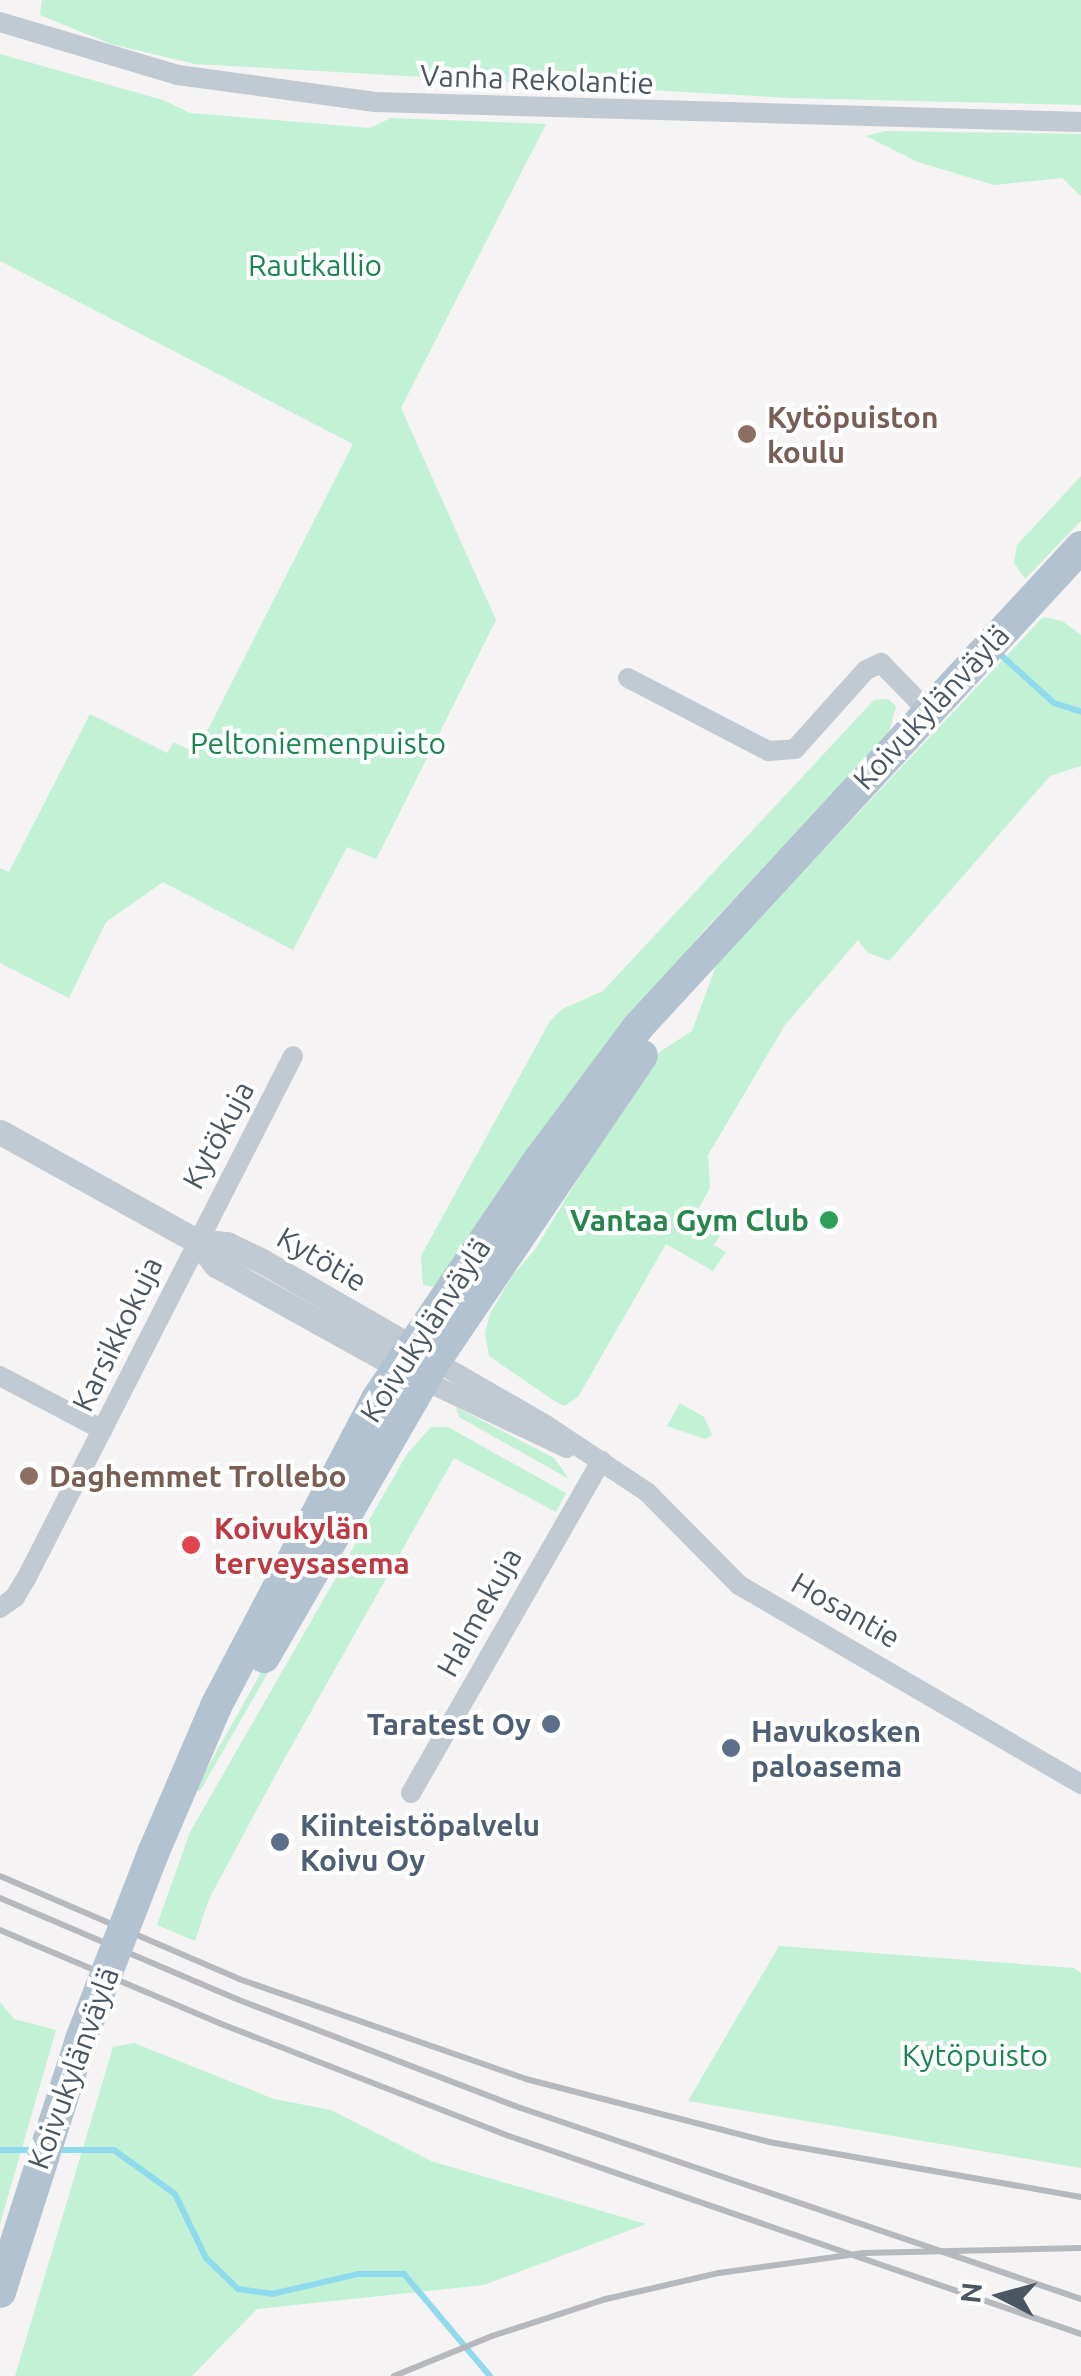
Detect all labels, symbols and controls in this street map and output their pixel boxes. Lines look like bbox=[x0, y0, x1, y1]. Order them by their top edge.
street label: Vanha Rekolantie bbox=[419, 57, 655, 101]
park label: Rautkallio bbox=[248, 247, 382, 283]
place label: Kytöpuiston koulu bbox=[767, 399, 938, 470]
marker: Kytöpuiston koulu bbox=[736, 423, 758, 445]
street label: Koivukylänväylä bbox=[845, 617, 1017, 797]
park label: Peltoniemenpuisto bbox=[190, 725, 446, 761]
street label: Kytökuja bbox=[175, 1075, 261, 1195]
place label: Vantaa Gym Club bbox=[570, 1202, 809, 1238]
marker: Vantaa Gym Club bbox=[818, 1209, 840, 1231]
street label: Kytötie bbox=[271, 1219, 373, 1299]
street label: Koivukylänväylä bbox=[352, 1231, 498, 1429]
street label: Karsikkokuja bbox=[64, 1251, 170, 1417]
place label: Daghemmet Trollebo bbox=[49, 1458, 347, 1494]
marker: Daghemmet Trollebo bbox=[18, 1465, 40, 1487]
place label: Koivukylän terveysasema bbox=[214, 1510, 410, 1580]
marker: Koivukylän terveysasema bbox=[178, 1532, 204, 1558]
street label: Halmekuja bbox=[429, 1541, 529, 1683]
street label: Hosantie bbox=[785, 1564, 907, 1656]
place label: Taratest Oy bbox=[367, 1706, 531, 1742]
marker: Taratest Oy bbox=[540, 1713, 562, 1735]
place label: Havukosken paloasema bbox=[751, 1713, 921, 1784]
marker: Havukosken paloasema bbox=[720, 1737, 742, 1759]
place label: Kiinteistöpalvelu Koivu Oy bbox=[300, 1807, 540, 1878]
marker: Kiinteistöpalvelu Koivu Oy bbox=[269, 1831, 291, 1853]
street label: Koivukylänväylä bbox=[20, 1962, 126, 2174]
park label: Kytöpuisto bbox=[902, 2037, 1048, 2073]
north arrow bbox=[951, 2246, 1051, 2346]
text: N bbox=[954, 2281, 987, 2305]

